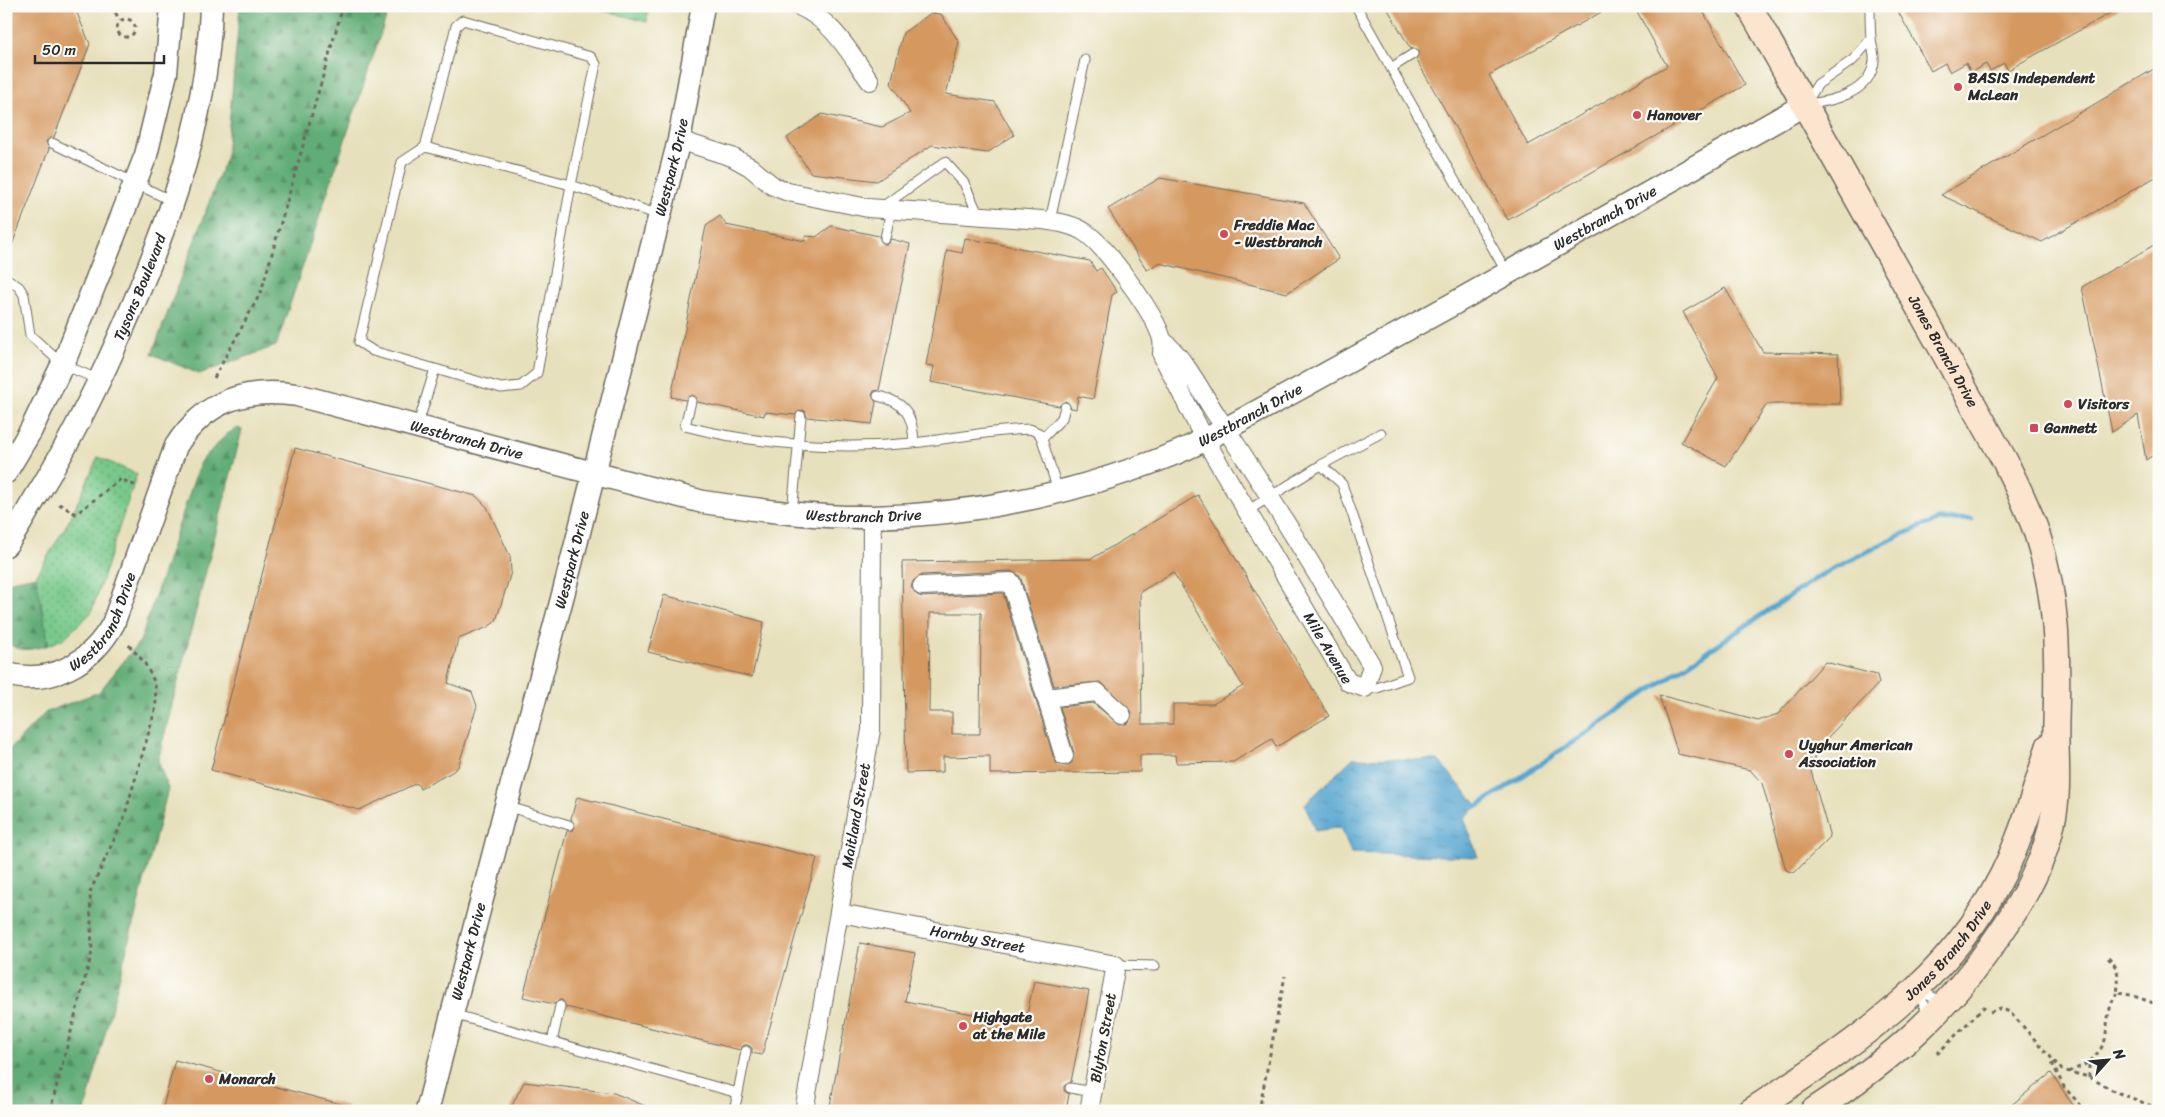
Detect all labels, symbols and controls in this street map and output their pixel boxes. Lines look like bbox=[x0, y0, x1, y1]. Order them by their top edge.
scale bar bbox=[35, 32, 164, 64]
text: 50 m bbox=[42, 37, 77, 63]
place label: BASIS Independent McLean bbox=[1967, 65, 2096, 108]
marker: BASIS Independent McLean bbox=[1952, 81, 1964, 93]
place label: Hanover bbox=[1646, 102, 1703, 128]
marker: Hanover bbox=[1631, 109, 1643, 121]
street label: Westpark Drive bbox=[647, 116, 696, 219]
street label: Westbranch Drive bbox=[1548, 178, 1662, 258]
place label: Freddie Mac - Westbranch bbox=[1233, 212, 1323, 255]
marker: Freddie Mac - Westbranch bbox=[1218, 228, 1230, 240]
street label: Tysons Boulevard bbox=[106, 229, 174, 345]
street label: Jones Branch Drive bbox=[1900, 289, 1986, 413]
street label: Westbranch Drive bbox=[1193, 376, 1308, 454]
place label: Visitors bbox=[2078, 391, 2130, 417]
marker: Visitors bbox=[2062, 398, 2074, 410]
street label: Westbranch Drive bbox=[407, 412, 526, 467]
place label: Gannett bbox=[2043, 415, 2098, 441]
marker: Gannett bbox=[2028, 422, 2040, 434]
street label: Westbranch Drive bbox=[805, 501, 923, 530]
street label: Westpark Drive bbox=[547, 508, 597, 612]
street label: Westbranch Drive bbox=[63, 568, 143, 678]
street label: Mile Avenue bbox=[1296, 607, 1360, 690]
place label: Uyghur American Association bbox=[1798, 732, 1914, 775]
marker: Uyghur American Association bbox=[1783, 748, 1795, 760]
street label: Maitland Street bbox=[834, 760, 878, 870]
street label: Jones Branch Drive bbox=[1897, 894, 1999, 1008]
street label: Westpark Drive bbox=[443, 899, 494, 1003]
street label: Hornby Street bbox=[928, 917, 1028, 961]
street label: Blyton Street bbox=[1082, 991, 1124, 1085]
place label: Highgate at the Mile bbox=[972, 1004, 1046, 1047]
marker: Highgate at the Mile bbox=[957, 1020, 969, 1032]
north arrow bbox=[2082, 1034, 2132, 1084]
text: N bbox=[2105, 1043, 2133, 1065]
place label: Monarch bbox=[218, 1066, 276, 1092]
marker: Monarch bbox=[203, 1073, 215, 1085]

